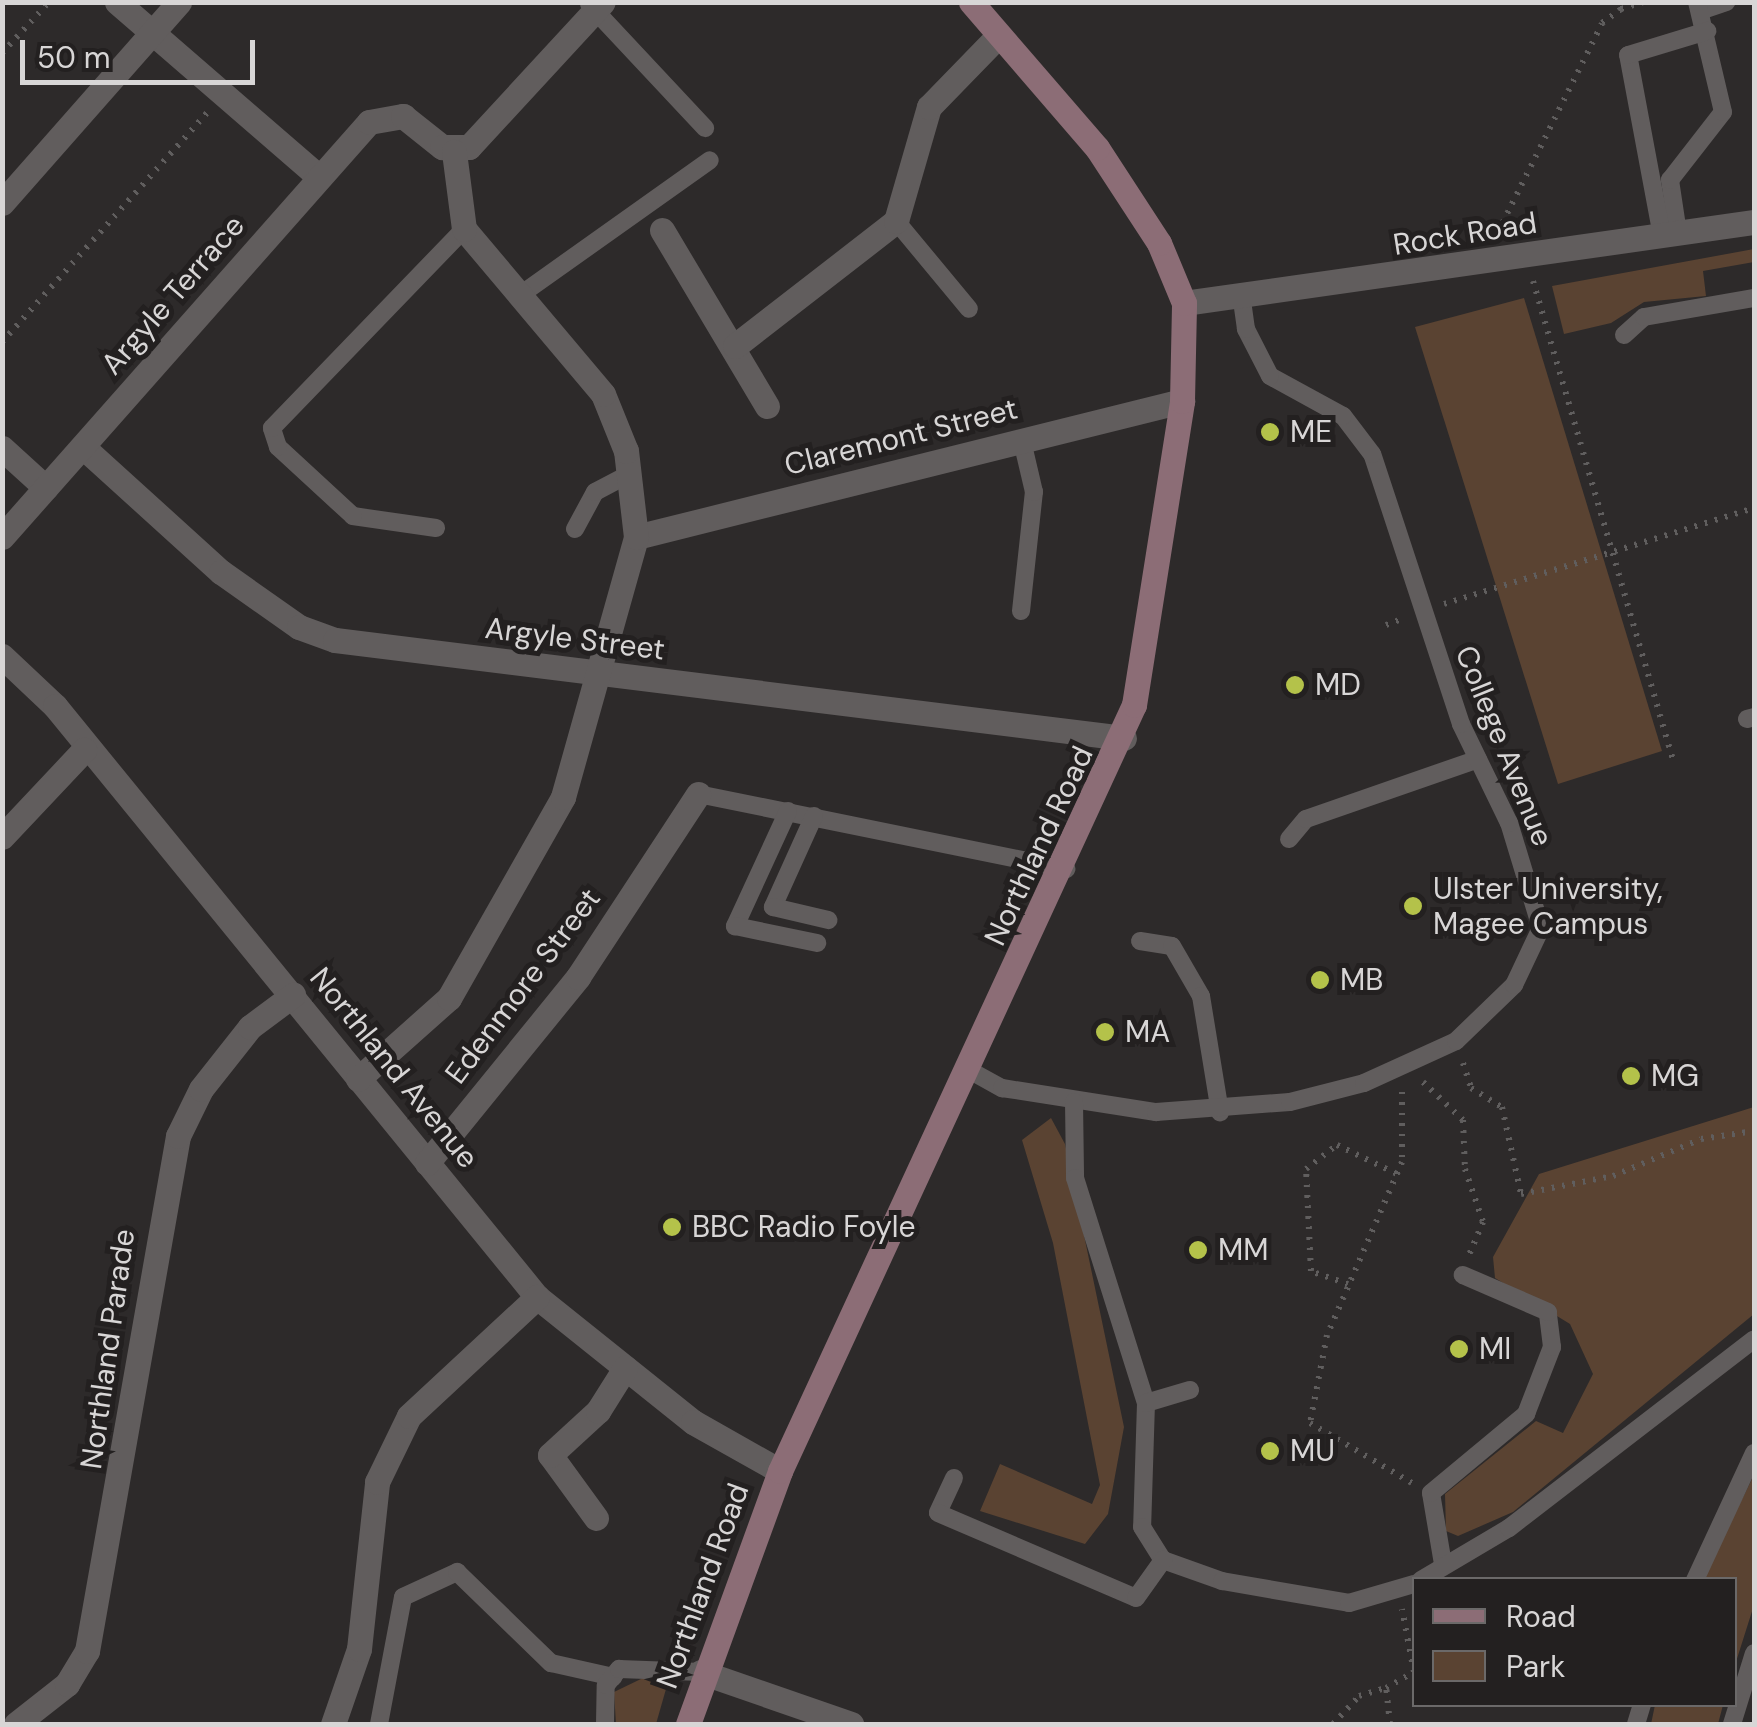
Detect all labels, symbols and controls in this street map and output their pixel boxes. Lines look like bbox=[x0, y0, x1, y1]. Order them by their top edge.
scale bar bbox=[25, 20, 260, 82]
text: 50 m bbox=[37, 38, 111, 77]
street label: Rock Road bbox=[1391, 205, 1539, 263]
street label: Argyle Terrace bbox=[94, 208, 252, 382]
street label: Claremont Street bbox=[781, 391, 1021, 483]
place label: ME bbox=[1290, 414, 1332, 450]
marker: ME bbox=[1259, 421, 1281, 443]
street label: Argyle Street bbox=[483, 610, 667, 668]
street label: College Avenue bbox=[1447, 641, 1561, 851]
place label: MD bbox=[1315, 667, 1361, 703]
marker: MD bbox=[1284, 674, 1306, 696]
street label: Northland Road bbox=[977, 741, 1101, 951]
place label: Ulster University, Magee Campus bbox=[1433, 871, 1663, 942]
street label: Edenmore Street bbox=[438, 881, 608, 1091]
marker: Ulster University, Magee Campus bbox=[1402, 895, 1424, 917]
street label: Northland Avenue bbox=[302, 960, 486, 1176]
place label: MB bbox=[1340, 962, 1383, 998]
marker: MB bbox=[1309, 969, 1331, 991]
place label: MA bbox=[1125, 1014, 1170, 1050]
marker: MA bbox=[1094, 1021, 1116, 1043]
place label: MG bbox=[1651, 1058, 1699, 1094]
marker: MG bbox=[1620, 1065, 1642, 1087]
place label: BBC Radio Foyle bbox=[692, 1209, 916, 1245]
marker: BBC Radio Foyle bbox=[661, 1216, 683, 1238]
street label: Northland Parade bbox=[73, 1227, 143, 1471]
place label: MM bbox=[1218, 1232, 1268, 1268]
marker: MM bbox=[1187, 1239, 1209, 1261]
place label: MI bbox=[1479, 1331, 1511, 1367]
marker: MI bbox=[1448, 1338, 1470, 1360]
place label: MU bbox=[1290, 1433, 1335, 1469]
marker: MU bbox=[1259, 1440, 1281, 1462]
street label: Northland Road bbox=[649, 1479, 757, 1693]
legend bbox=[1412, 1577, 1737, 1707]
text: Road bbox=[1506, 1597, 1576, 1636]
text: Park bbox=[1506, 1647, 1565, 1686]

